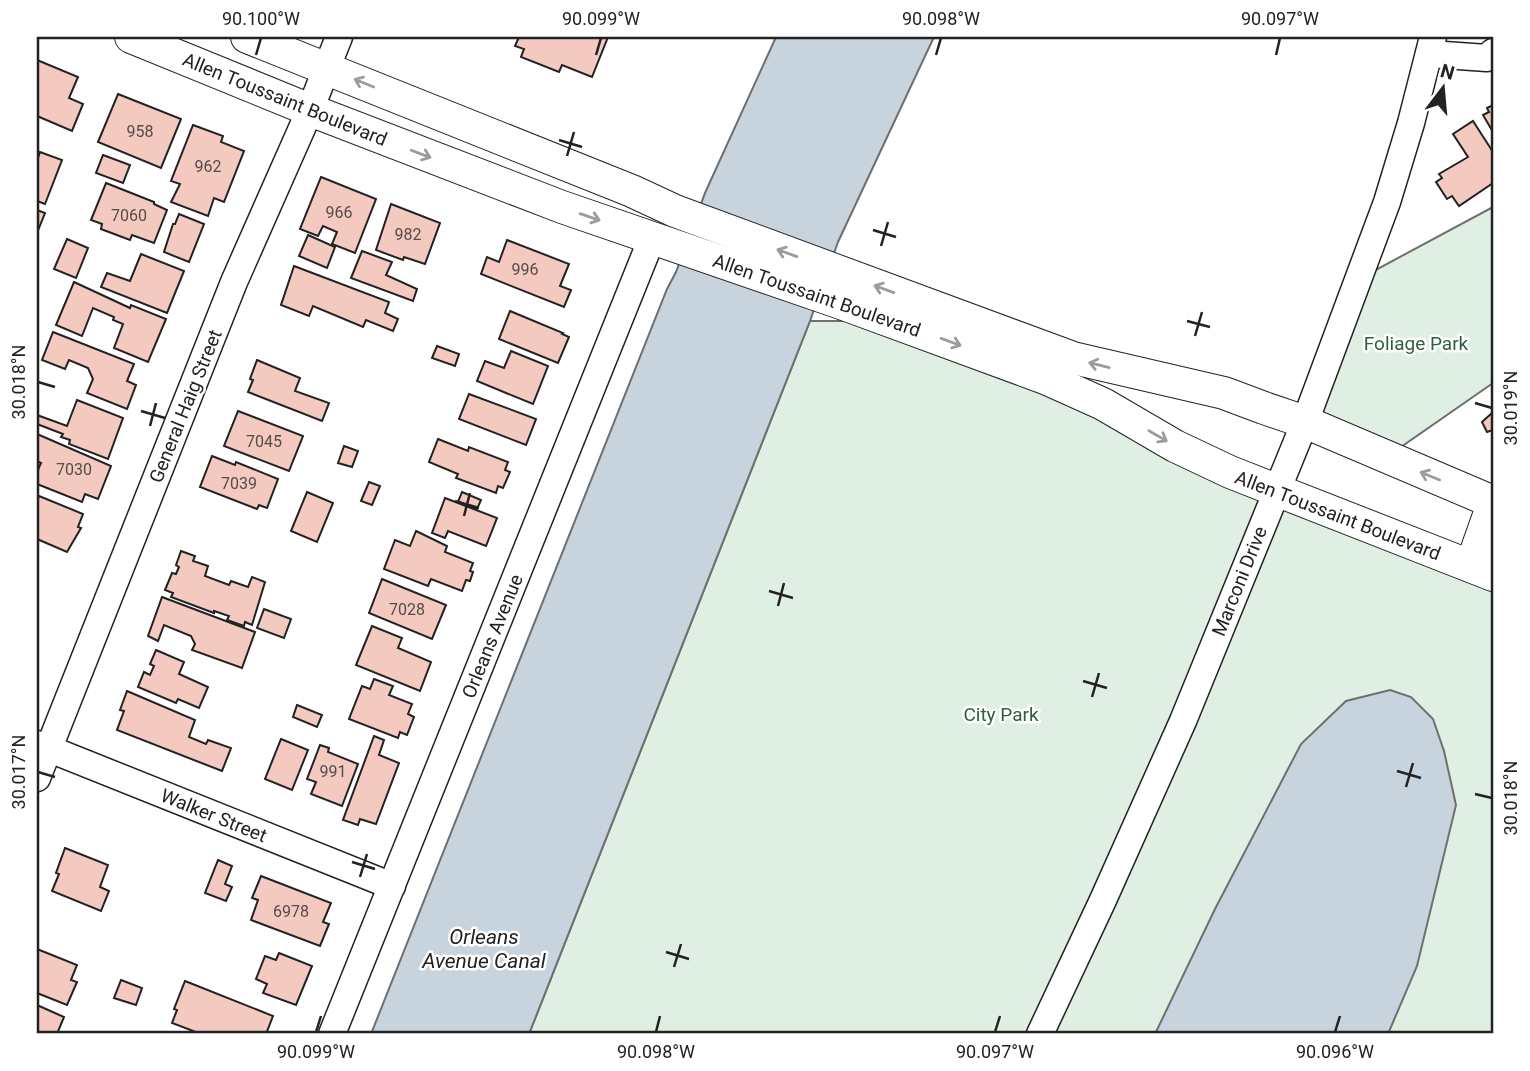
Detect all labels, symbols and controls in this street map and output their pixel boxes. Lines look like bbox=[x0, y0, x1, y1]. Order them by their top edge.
text: 90.100°W bbox=[222, 8, 300, 29]
text: 90.099°W bbox=[562, 8, 640, 29]
text: 90.098°W bbox=[902, 8, 980, 29]
text: 90.097°W bbox=[1241, 8, 1319, 29]
street label: Allen Toussaint Boulevard bbox=[179, 48, 390, 151]
north arrow bbox=[1408, 52, 1478, 122]
text: N bbox=[1438, 59, 1457, 85]
one-way arrow bbox=[354, 76, 375, 89]
house number: 958 bbox=[127, 122, 153, 141]
one-way arrow bbox=[410, 148, 432, 161]
house number: 962 bbox=[195, 157, 221, 176]
house number: 966 bbox=[326, 203, 352, 222]
house number: 7060 bbox=[111, 206, 147, 225]
one-way arrow bbox=[579, 212, 601, 224]
house number: 982 bbox=[395, 225, 421, 244]
one-way arrow bbox=[776, 246, 798, 258]
street label: Allen Toussaint Boulevard bbox=[710, 249, 924, 342]
house number: 996 bbox=[512, 260, 538, 279]
one-way arrow bbox=[873, 281, 895, 294]
street label: General Haig Street bbox=[144, 326, 227, 486]
park label: Foliage Park bbox=[1364, 332, 1469, 355]
one-way arrow bbox=[940, 337, 962, 350]
text: 30.018°N bbox=[8, 345, 29, 419]
one-way arrow bbox=[1089, 358, 1111, 371]
text: 30.019°N bbox=[1500, 371, 1521, 445]
one-way arrow bbox=[1148, 429, 1168, 443]
house number: 7045 bbox=[246, 432, 282, 451]
house number: 7030 bbox=[56, 460, 92, 479]
street label: Allen Toussaint Boulevard bbox=[1232, 466, 1444, 565]
one-way arrow bbox=[1420, 469, 1441, 482]
house number: 7039 bbox=[221, 474, 257, 493]
street label: Marconi Drive bbox=[1207, 523, 1272, 639]
street label: Orleans Avenue bbox=[457, 571, 528, 702]
house number: 7028 bbox=[389, 600, 425, 619]
park label: City Park bbox=[963, 703, 1039, 726]
text: 30.017°N bbox=[8, 735, 29, 809]
text: 30.018°N bbox=[1500, 761, 1521, 835]
house number: 991 bbox=[320, 762, 346, 781]
street label: Walker Street bbox=[157, 784, 270, 847]
house number: 6978 bbox=[273, 902, 309, 921]
water label: Orleans Avenue Canal bbox=[421, 925, 547, 973]
text: 90.099°W bbox=[277, 1041, 355, 1062]
text: 90.098°W bbox=[617, 1041, 695, 1062]
text: 90.097°W bbox=[956, 1041, 1034, 1062]
text: 90.096°W bbox=[1296, 1041, 1374, 1062]

